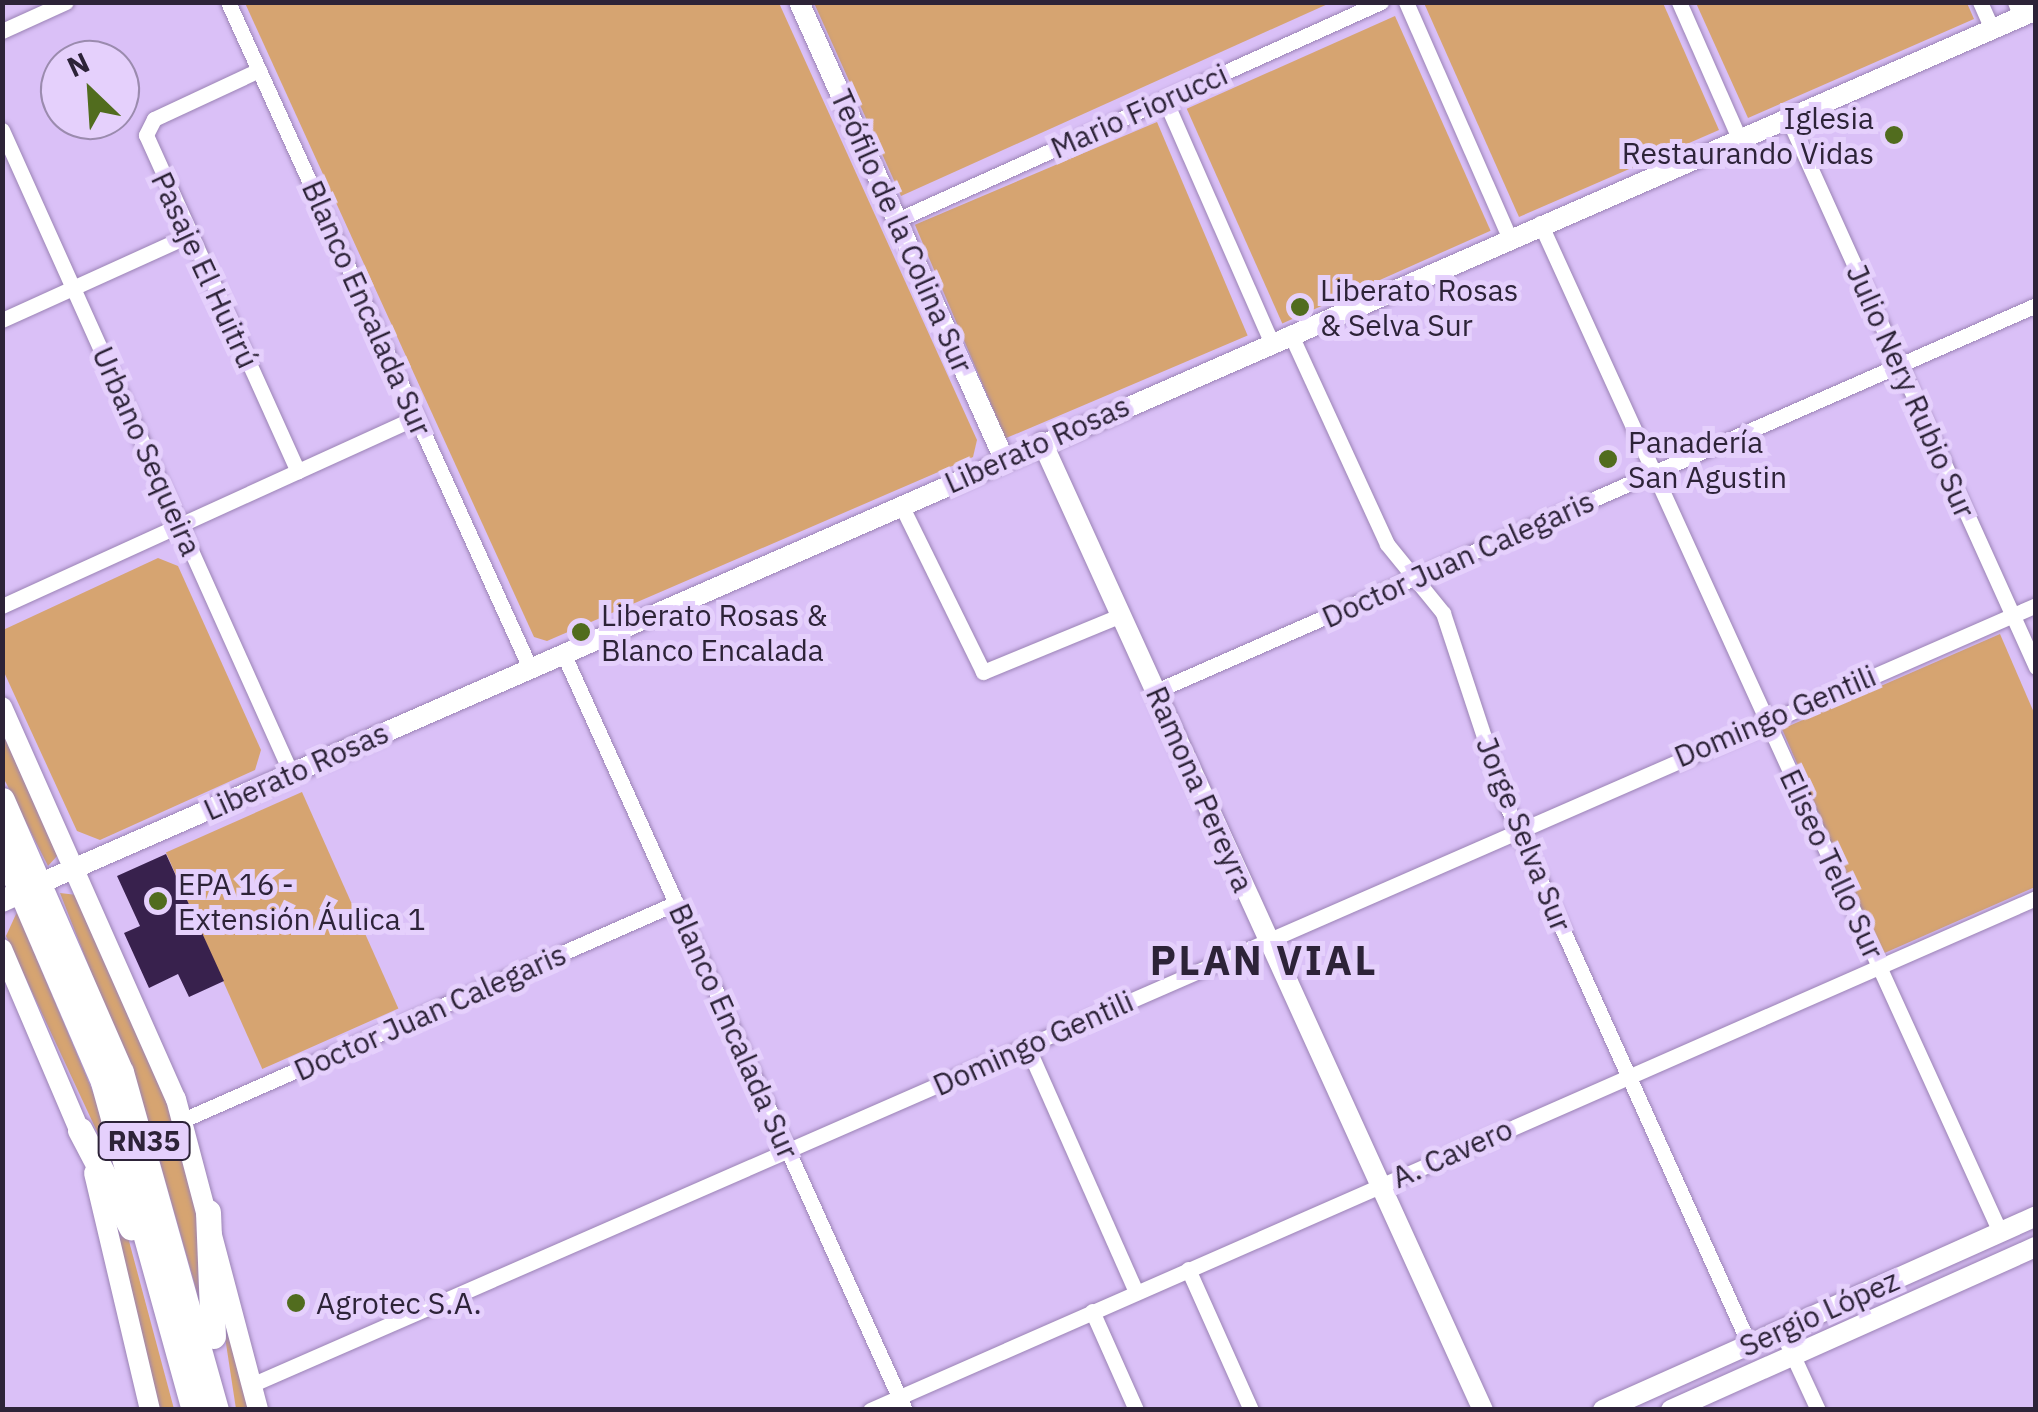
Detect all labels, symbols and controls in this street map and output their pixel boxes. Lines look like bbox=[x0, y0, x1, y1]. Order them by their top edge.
north arrow bbox=[40, 40, 140, 140]
text: N bbox=[61, 43, 95, 85]
street label: Mario Fiorucci bbox=[1045, 56, 1233, 166]
street label: Teófilo de la Colina Sur bbox=[823, 84, 981, 378]
place label: Iglesia Restaurando Vidas bbox=[1622, 100, 1874, 170]
marker: Iglesia Restaurando Vidas bbox=[1883, 124, 1905, 146]
street label: Pasaje El Huitrú bbox=[144, 166, 266, 374]
street label: Blanco Encalada Sur bbox=[295, 175, 439, 441]
street label: Julio Nery Rubio Sur bbox=[1839, 259, 1983, 523]
place label: Liberato Rosas & Selva Sur bbox=[1320, 272, 1518, 342]
marker: Liberato Rosas & Selva Sur bbox=[1289, 296, 1311, 318]
street label: Urbano Sequeira bbox=[85, 341, 209, 561]
street label: Liberato Rosas bbox=[939, 387, 1135, 501]
place label: Panadería San Agustin bbox=[1628, 424, 1787, 494]
marker: Panadería San Agustin bbox=[1597, 448, 1619, 470]
street label: Doctor Juan Calegaris bbox=[1316, 483, 1600, 635]
place label: Liberato Rosas & Blanco Encalada bbox=[601, 597, 827, 668]
marker: Liberato Rosas & Blanco Encalada bbox=[570, 621, 592, 643]
street label: Domingo Gentili bbox=[1669, 657, 1881, 775]
street label: Ramona Pereyra bbox=[1139, 681, 1261, 897]
street label: Liberato Rosas bbox=[198, 714, 394, 828]
street label: Jorge Selva Sur bbox=[1469, 732, 1579, 936]
street label: Eliseo Tello Sur bbox=[1772, 763, 1892, 965]
place label: EPA 16 - Extensión Áulica 1 bbox=[178, 866, 426, 936]
marker: EPA 16 - Extensión Áulica 1 bbox=[147, 890, 169, 912]
street label: Blanco Encalada Sur bbox=[662, 898, 806, 1164]
street label: Doctor Juan Calegaris bbox=[288, 936, 572, 1088]
district label: PLAN VIAL bbox=[1150, 936, 1378, 984]
street label: Domingo Gentili bbox=[927, 983, 1139, 1103]
street label: A. Cavero bbox=[1386, 1111, 1518, 1195]
road number: RN35 bbox=[96, 1118, 192, 1164]
street label: Sergio López bbox=[1734, 1262, 1904, 1364]
place label: Agrotec S.A. bbox=[316, 1285, 482, 1321]
marker: Agrotec S.A. bbox=[285, 1292, 307, 1314]

